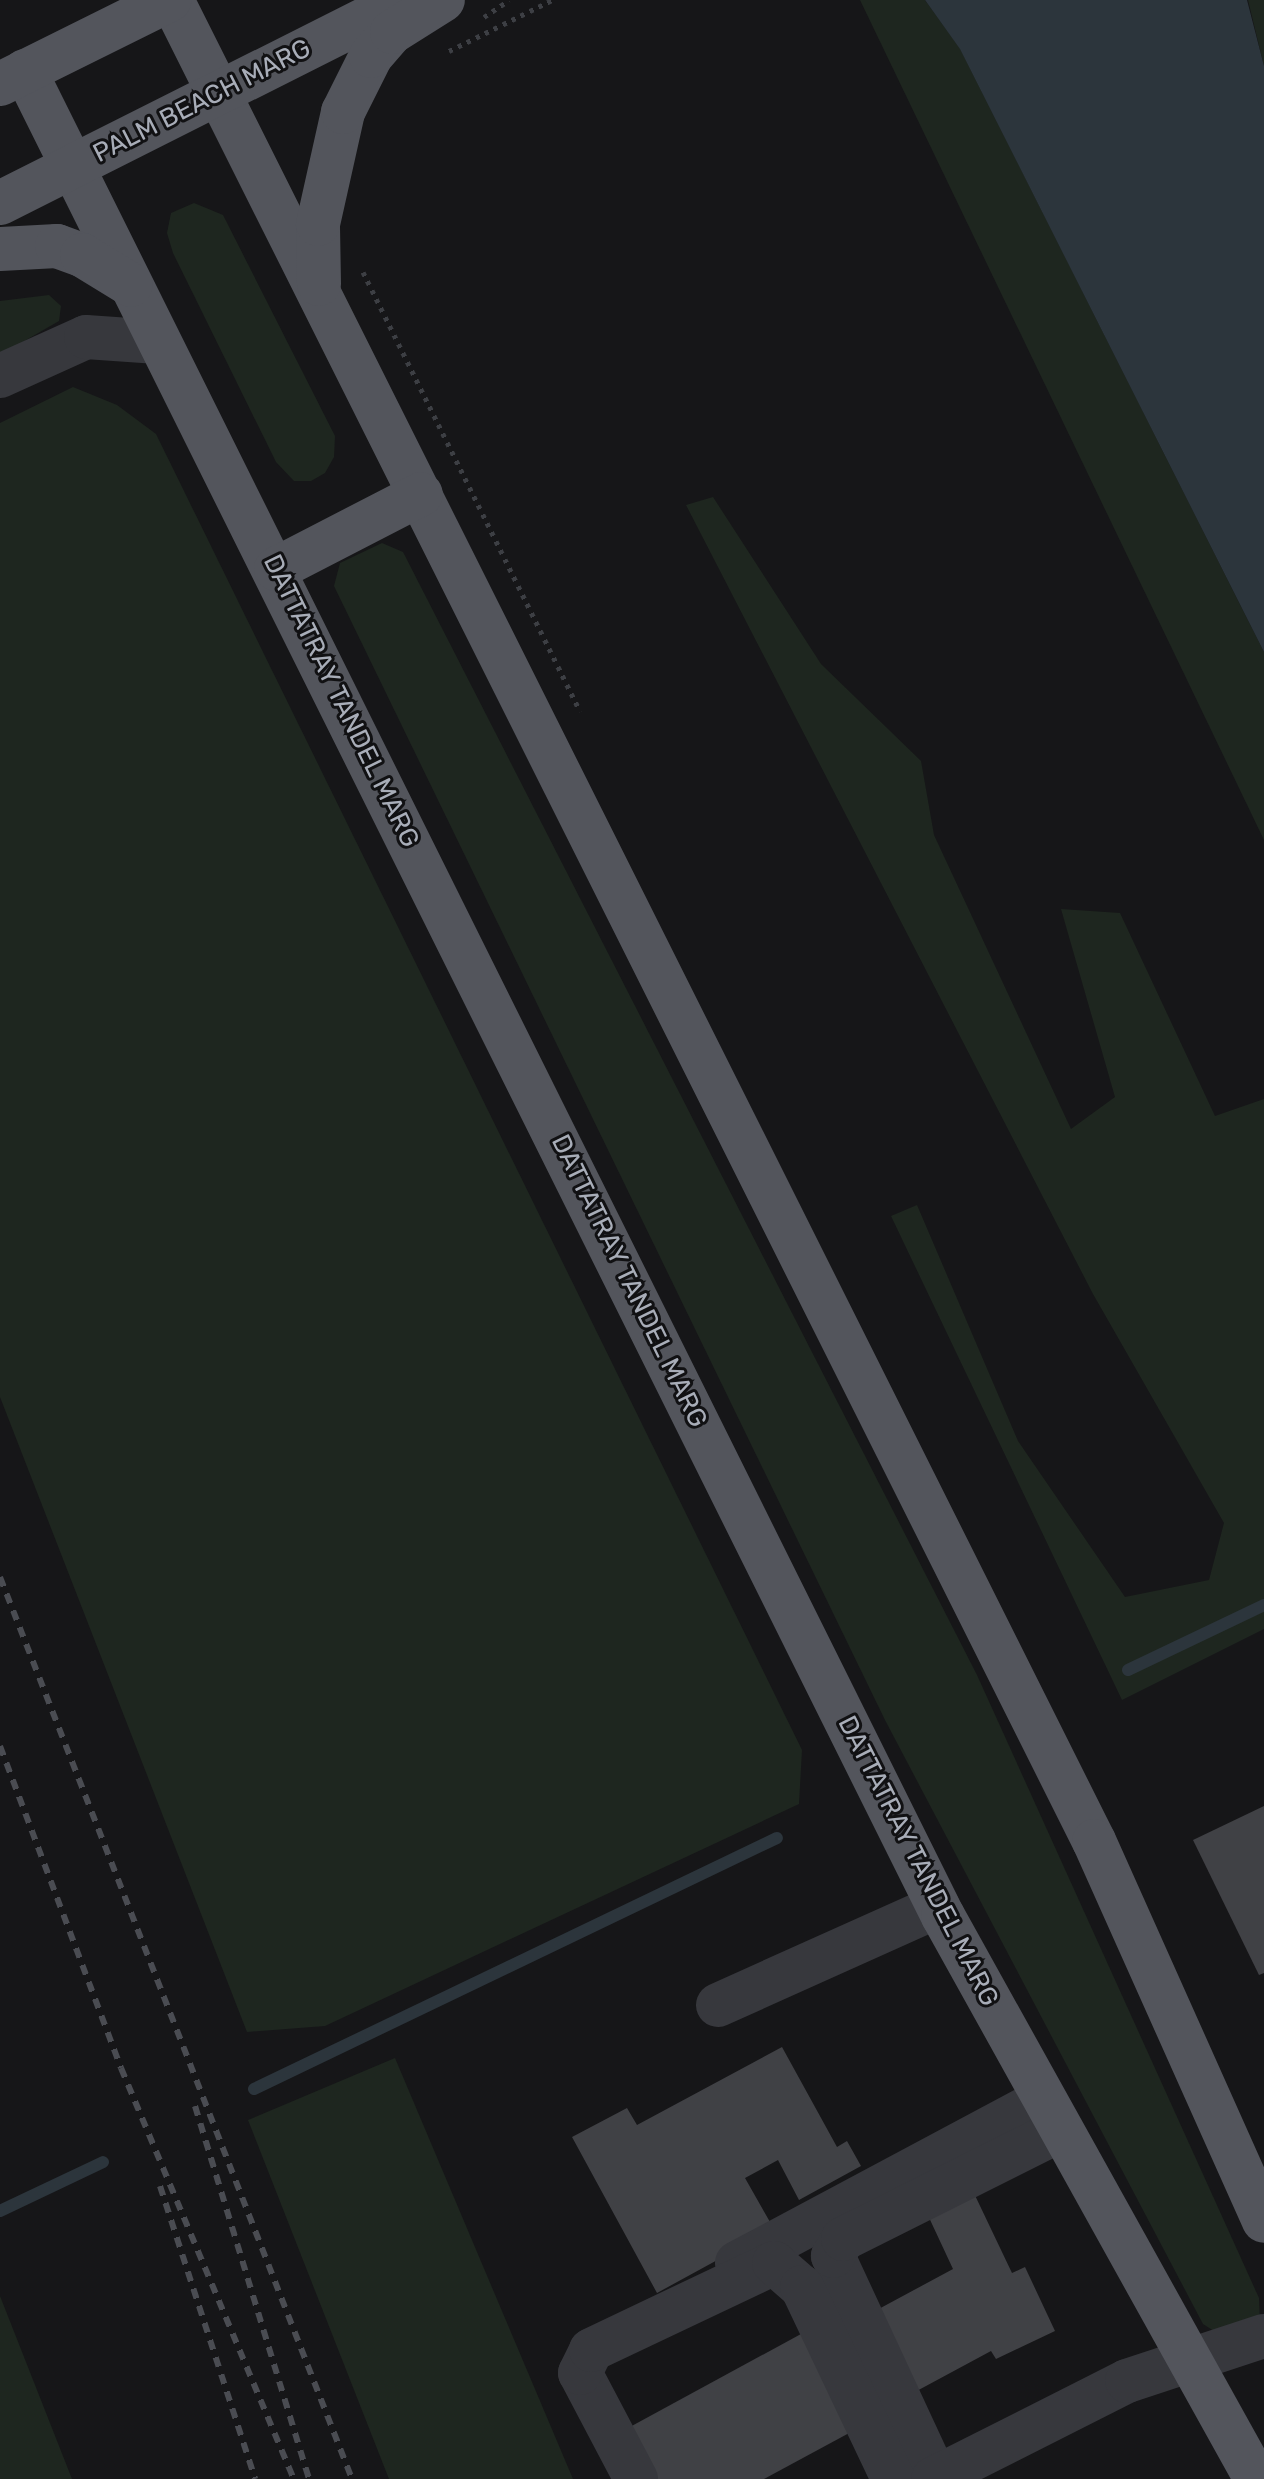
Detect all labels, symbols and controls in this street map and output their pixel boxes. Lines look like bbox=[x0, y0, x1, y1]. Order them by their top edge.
street label: PALM BEACH MARG bbox=[88, 33, 316, 169]
street label: DATTATRAY TANDEL MARG bbox=[256, 549, 426, 853]
street label: DATTATRAY TANDEL MARG bbox=[544, 1129, 714, 1433]
street label: DATTATRAY TANDEL MARG bbox=[831, 1710, 1005, 2012]

